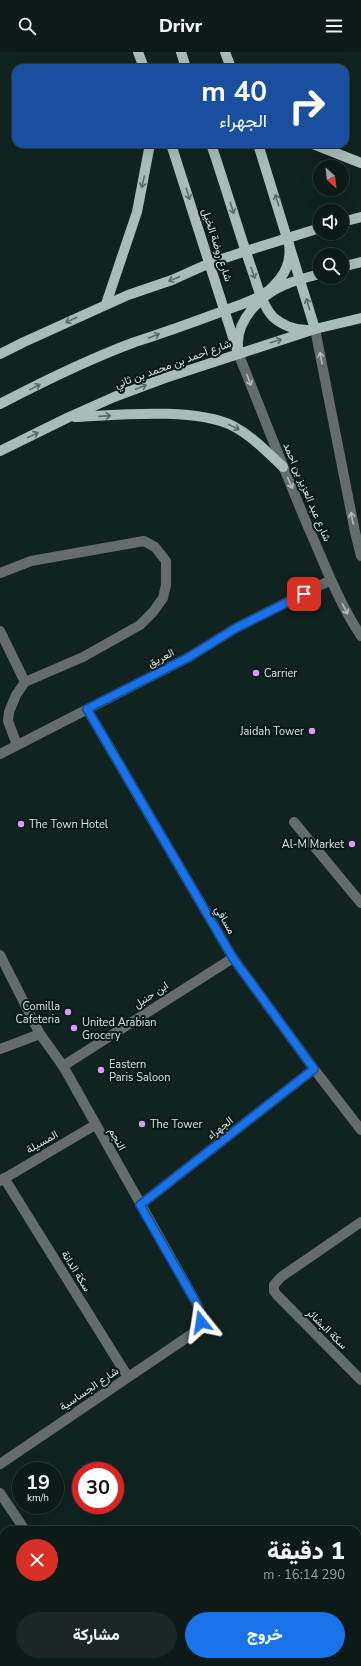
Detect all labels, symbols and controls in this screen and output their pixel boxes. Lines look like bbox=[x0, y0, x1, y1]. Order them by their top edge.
text: Drivr bbox=[159, 14, 202, 38]
icon: search bbox=[16, 15, 38, 37]
icon: menu bbox=[323, 15, 345, 37]
text: 40 m bbox=[201, 73, 267, 111]
icon: right bbox=[281, 80, 333, 132]
text: الجهراء bbox=[219, 109, 267, 133]
north arrow bbox=[313, 160, 349, 196]
map controls bbox=[313, 160, 349, 284]
one-way arrow bbox=[138, 175, 146, 188]
one-way arrow bbox=[185, 188, 192, 201]
one-way arrow bbox=[273, 194, 280, 207]
one-way arrow bbox=[229, 201, 236, 214]
button: sound bbox=[313, 204, 349, 240]
street label: شارع روضة الخيل bbox=[198, 206, 236, 284]
button: search bbox=[313, 248, 349, 284]
one-way arrow bbox=[250, 267, 258, 279]
one-way arrow bbox=[168, 275, 180, 283]
one-way arrow bbox=[304, 298, 311, 311]
one-way arrow bbox=[65, 317, 77, 324]
one-way arrow bbox=[148, 331, 160, 339]
street label: شارع أحمد بن محمد بن ثاني bbox=[113, 336, 234, 394]
one-way arrow bbox=[269, 337, 282, 344]
one-way arrow bbox=[316, 352, 324, 365]
one-way arrow bbox=[246, 374, 254, 386]
one-way arrow bbox=[28, 382, 40, 390]
one-way arrow bbox=[135, 382, 147, 390]
one-way arrow bbox=[98, 412, 111, 419]
one-way arrow bbox=[227, 424, 239, 431]
one-way arrow bbox=[27, 430, 39, 438]
street label: شارع عبد العزيز بن احمد bbox=[279, 440, 335, 544]
one-way arrow bbox=[287, 477, 294, 489]
one-way arrow bbox=[347, 512, 355, 525]
pin bbox=[287, 577, 321, 611]
icon: arrive bbox=[293, 583, 315, 605]
one-way arrow bbox=[342, 602, 349, 614]
street label: العريق bbox=[145, 645, 177, 671]
place label: Carrier bbox=[264, 666, 297, 681]
marker: Carrier bbox=[251, 668, 261, 678]
place label: Jaidah Tower bbox=[239, 724, 304, 739]
marker: Jaidah Tower bbox=[307, 726, 317, 736]
place label: The Town Hotel bbox=[29, 817, 109, 832]
marker: The Town Hotel bbox=[16, 819, 26, 829]
place label: Al-M Market bbox=[282, 837, 344, 852]
marker: Al-M Market bbox=[347, 839, 357, 849]
street label: مسافي bbox=[209, 903, 239, 938]
street label: ابن حنبل bbox=[131, 978, 171, 1012]
place label: Comilla Cafeteria bbox=[16, 999, 60, 1027]
marker: Comilla Cafeteria bbox=[63, 1007, 73, 1017]
place label: United Arabian Grocery bbox=[82, 1015, 156, 1043]
marker: United Arabian Grocery bbox=[69, 1023, 79, 1033]
place label: Eastern Paris Saloon bbox=[109, 1057, 170, 1085]
marker: Eastern Paris Saloon bbox=[96, 1065, 106, 1075]
street label: الجهراء bbox=[204, 1113, 236, 1143]
place label: The Tower bbox=[150, 1117, 202, 1132]
marker: The Tower bbox=[137, 1119, 147, 1129]
street label: النجم bbox=[105, 1125, 129, 1153]
street label: المسيلة bbox=[23, 1127, 61, 1157]
street label: سكة الدانة bbox=[58, 1248, 95, 1295]
position arrow bbox=[180, 1301, 222, 1343]
street label: سكة البشائر bbox=[303, 1305, 351, 1353]
street label: شارع الجساسية bbox=[56, 1363, 122, 1414]
speed limit sign: 30 bbox=[72, 1462, 124, 1514]
text: 19 bbox=[26, 1469, 50, 1496]
text: km/h bbox=[27, 1491, 49, 1505]
text: 1 دقيقة bbox=[267, 1535, 345, 1567]
button: close bbox=[16, 1539, 58, 1581]
text: 290 m · 16:14 bbox=[263, 1566, 345, 1584]
button: مشاركة bbox=[16, 1612, 177, 1658]
button: خروج bbox=[185, 1612, 345, 1658]

